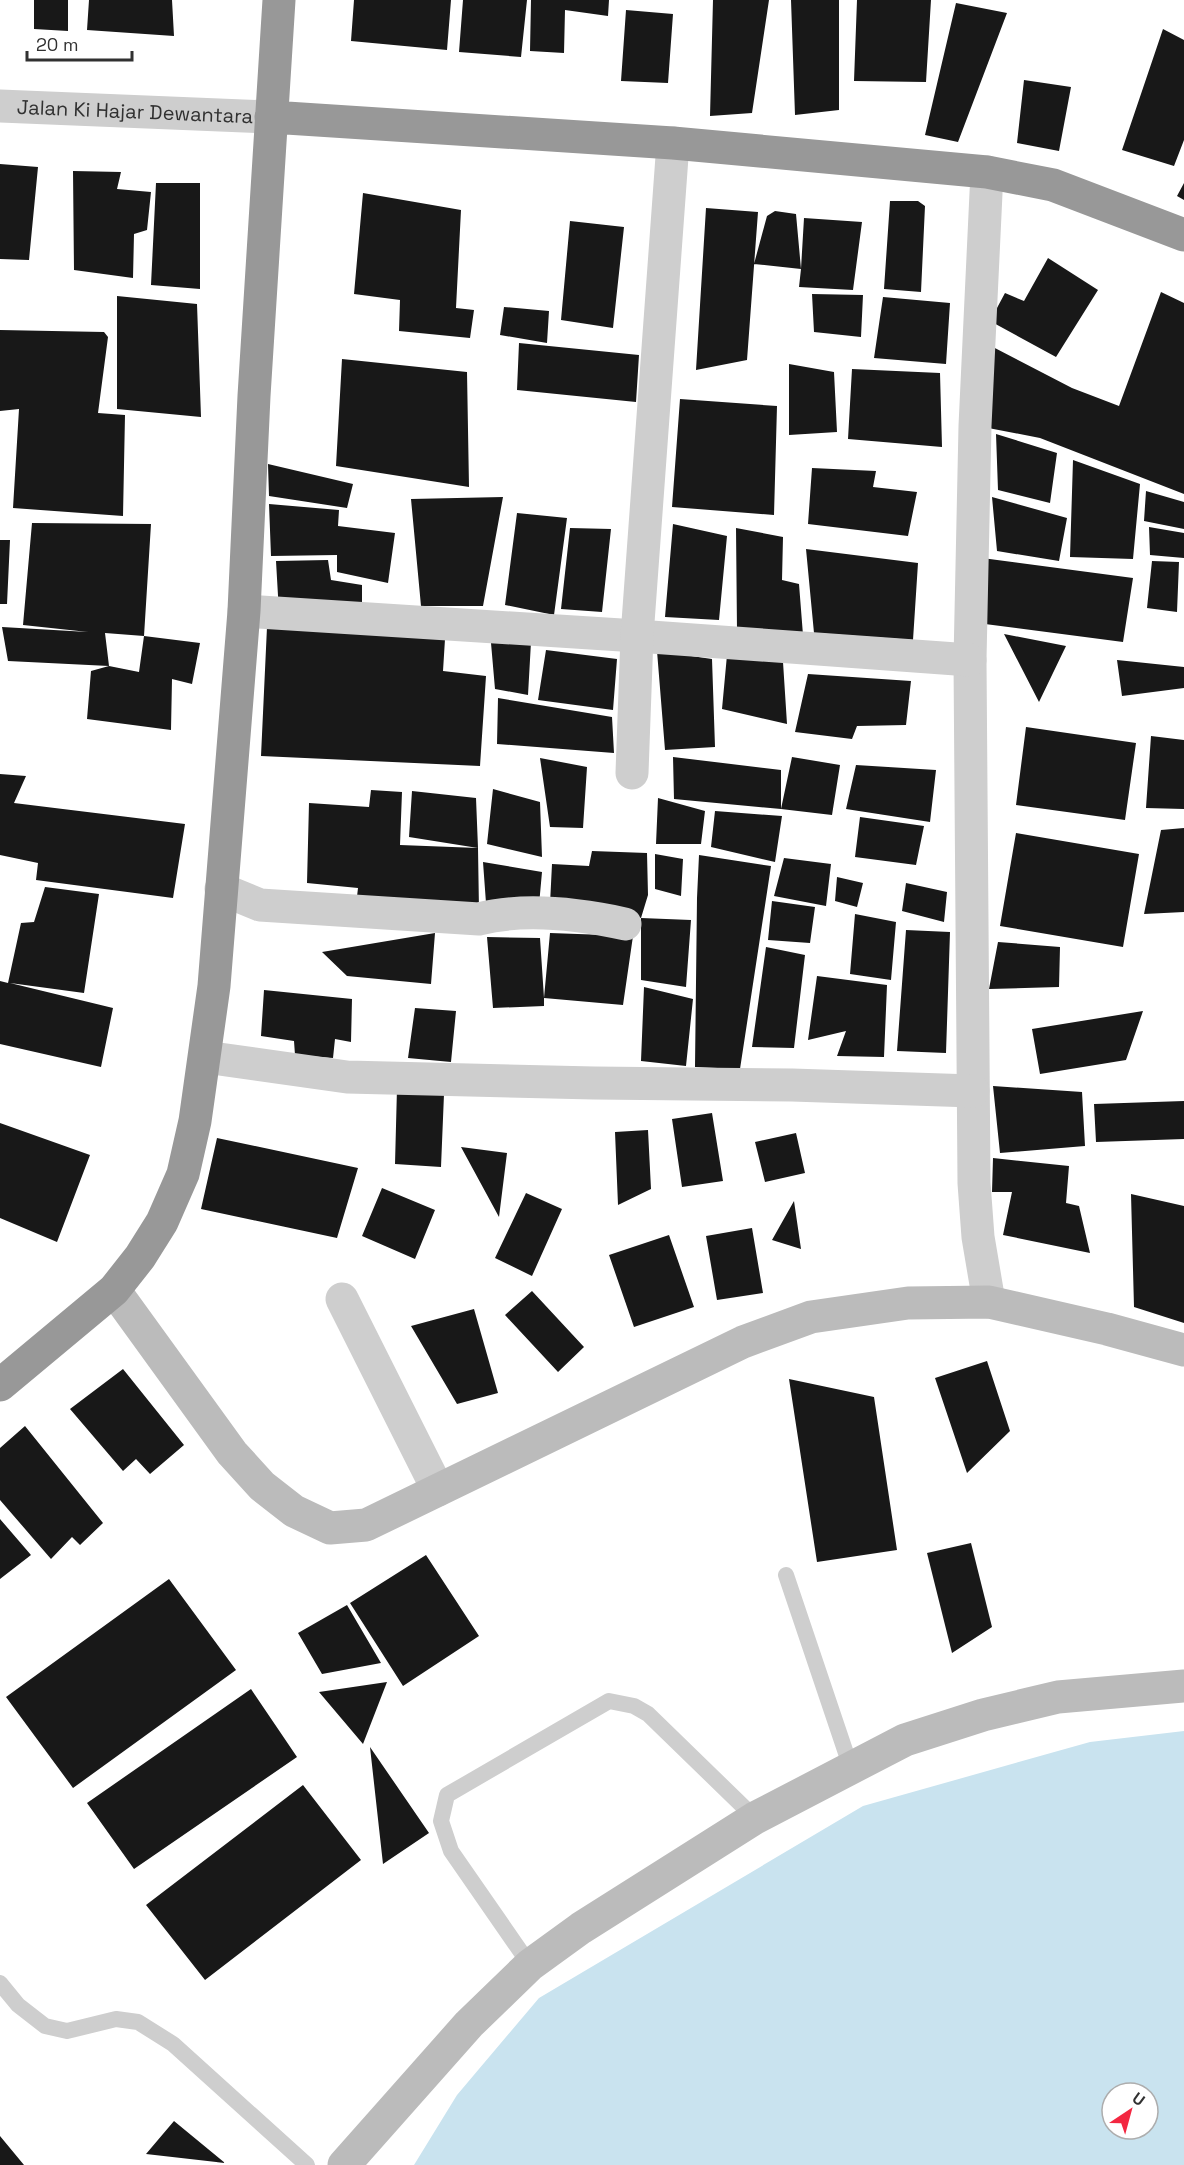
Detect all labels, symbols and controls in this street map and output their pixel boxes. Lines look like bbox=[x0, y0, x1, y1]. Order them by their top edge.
scale bar bbox=[27, 24, 132, 62]
text: 20 m bbox=[36, 33, 79, 56]
street label: Jalan Ki Hajar Dewantara bbox=[16, 94, 253, 129]
north arrow bbox=[1100, 2081, 1160, 2141]
text: U bbox=[1128, 2088, 1149, 2111]

